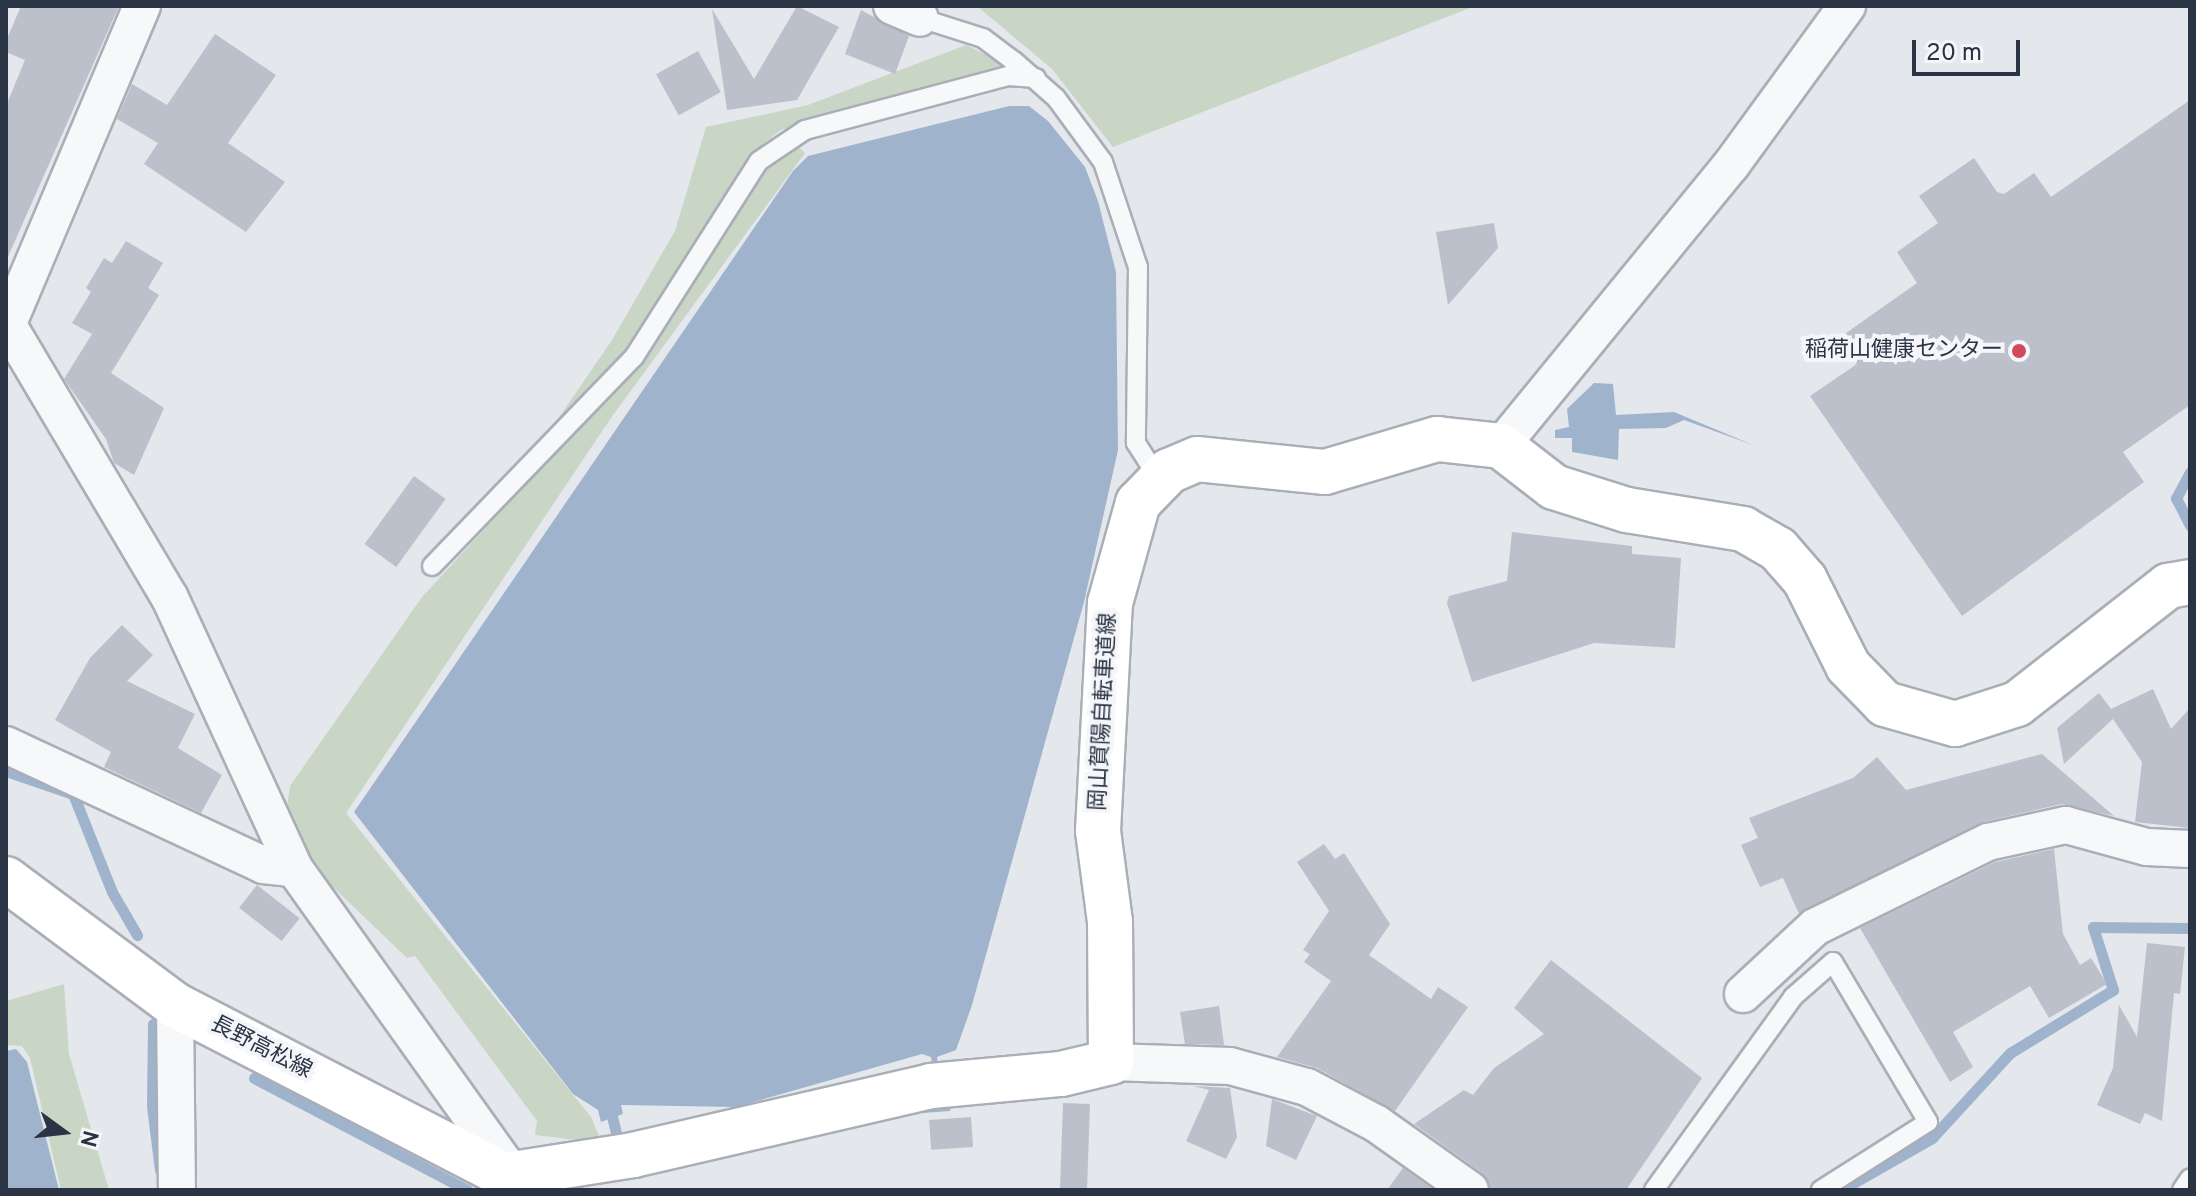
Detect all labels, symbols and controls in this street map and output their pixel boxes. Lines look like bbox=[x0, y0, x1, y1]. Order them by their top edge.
scale bar bbox=[1916, 24, 2024, 74]
text: 20 m bbox=[1926, 39, 1982, 69]
place label: 稲荷山健康センター bbox=[1805, 338, 2003, 364]
marker: 稲荷山健康センター bbox=[2010, 342, 2028, 360]
street label: 岡山賀陽自転車道線 bbox=[1086, 612, 1122, 812]
street label: 長野高松線 bbox=[206, 1011, 316, 1085]
north arrow bbox=[24, 1092, 104, 1172]
text: N bbox=[73, 1127, 103, 1149]

